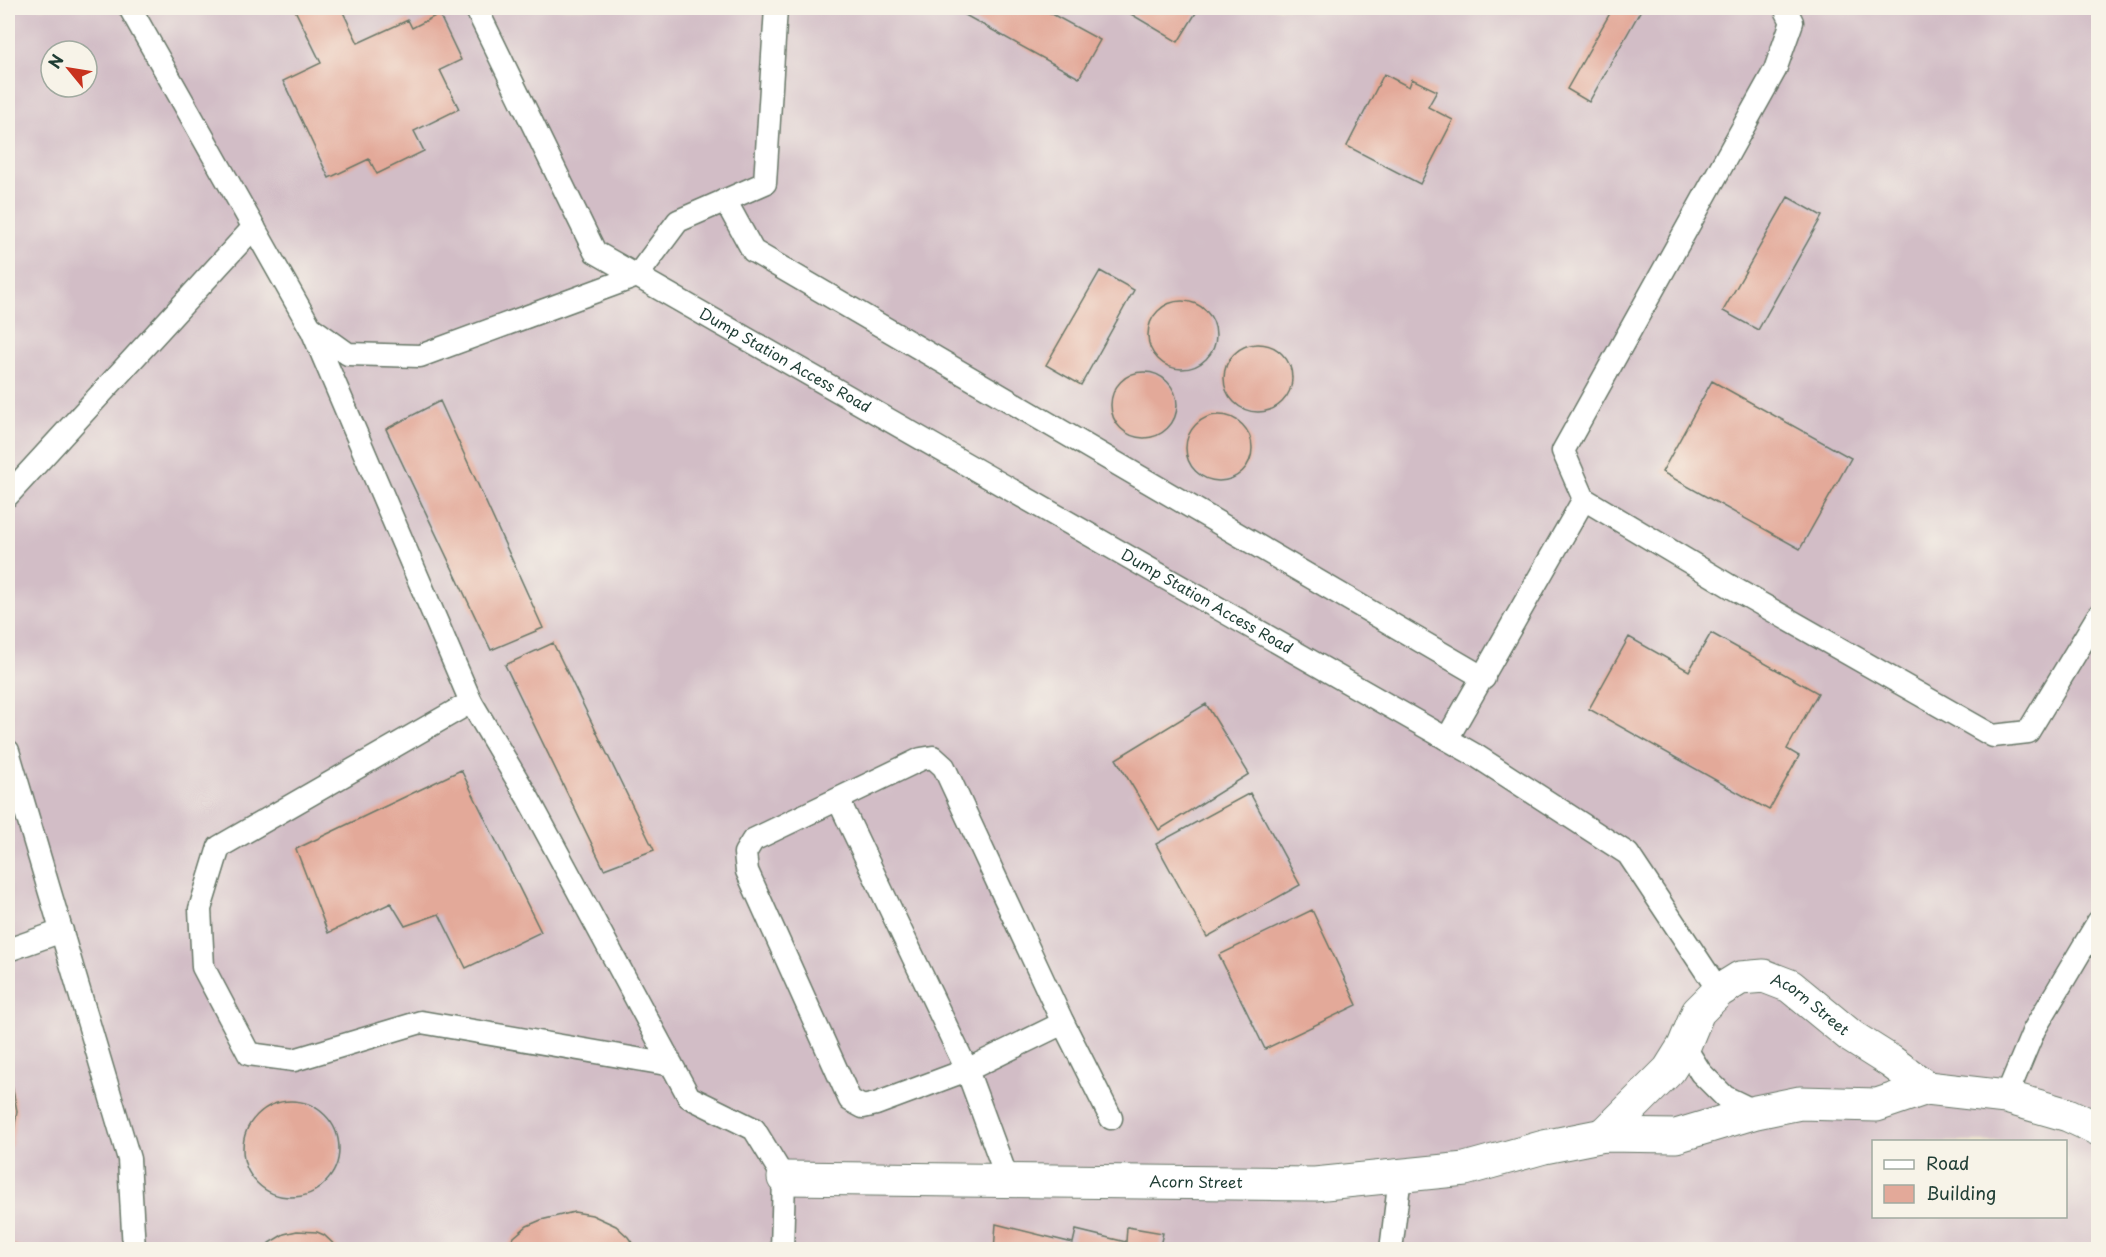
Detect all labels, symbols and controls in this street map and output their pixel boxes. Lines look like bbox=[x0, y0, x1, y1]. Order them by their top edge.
north arrow bbox=[39, 39, 99, 99]
text: N bbox=[42, 50, 69, 72]
street label: Dump Station Access Road bbox=[695, 301, 876, 417]
street label: Dump Station Access Road bbox=[1117, 542, 1298, 659]
street label: Acorn Street bbox=[1768, 967, 1855, 1040]
legend bbox=[1872, 1140, 2067, 1218]
text: Road bbox=[1926, 1149, 1970, 1176]
street label: Acorn Street bbox=[1149, 1169, 1243, 1193]
text: Building bbox=[1926, 1179, 1996, 1206]

